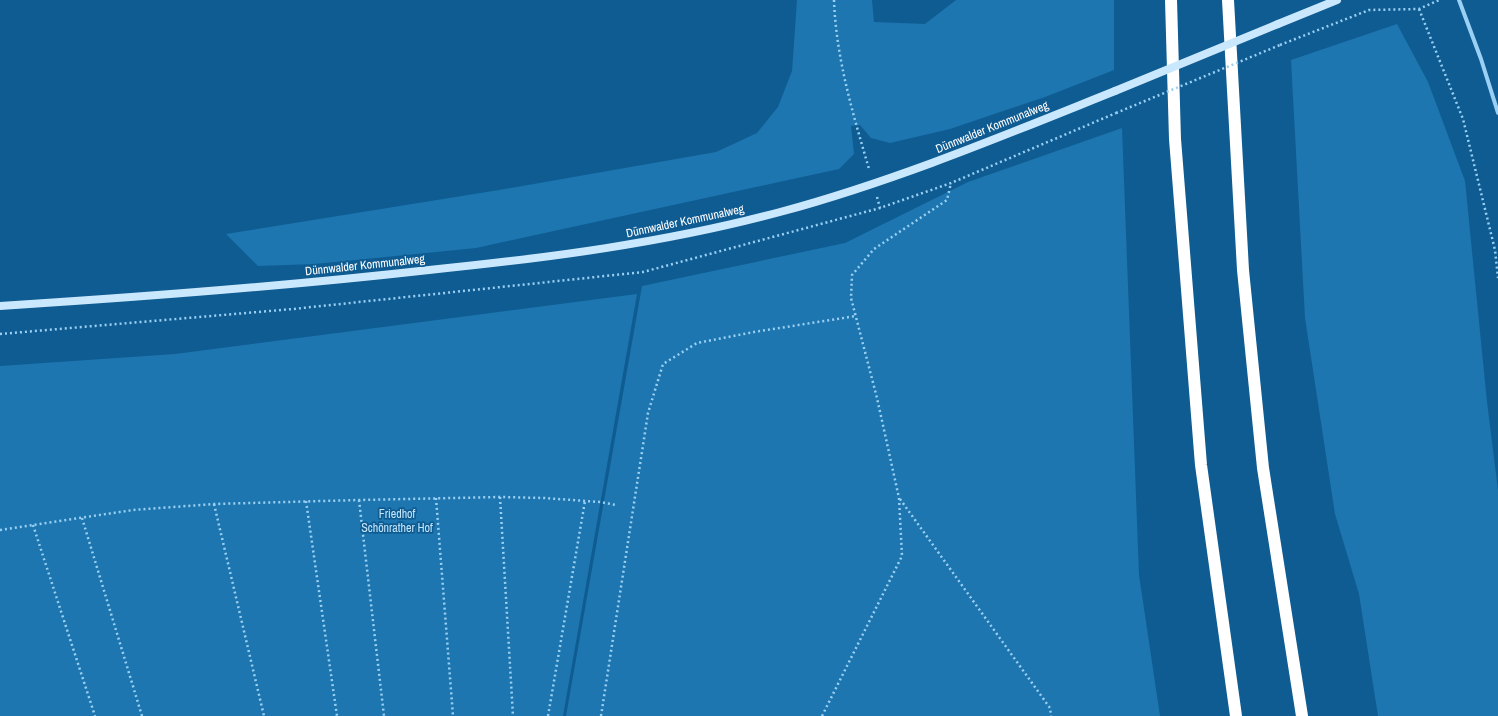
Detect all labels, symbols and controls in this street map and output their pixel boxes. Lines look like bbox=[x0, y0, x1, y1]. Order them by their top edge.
street label: Dünnwalder Kommunalweg bbox=[933, 97, 1051, 157]
street label: Dünnwalder Kommunalweg bbox=[624, 201, 746, 241]
street label: Dünnwalder Kommunalweg bbox=[304, 251, 426, 279]
park label: Friedhof Schönrather Hof bbox=[361, 506, 433, 536]

